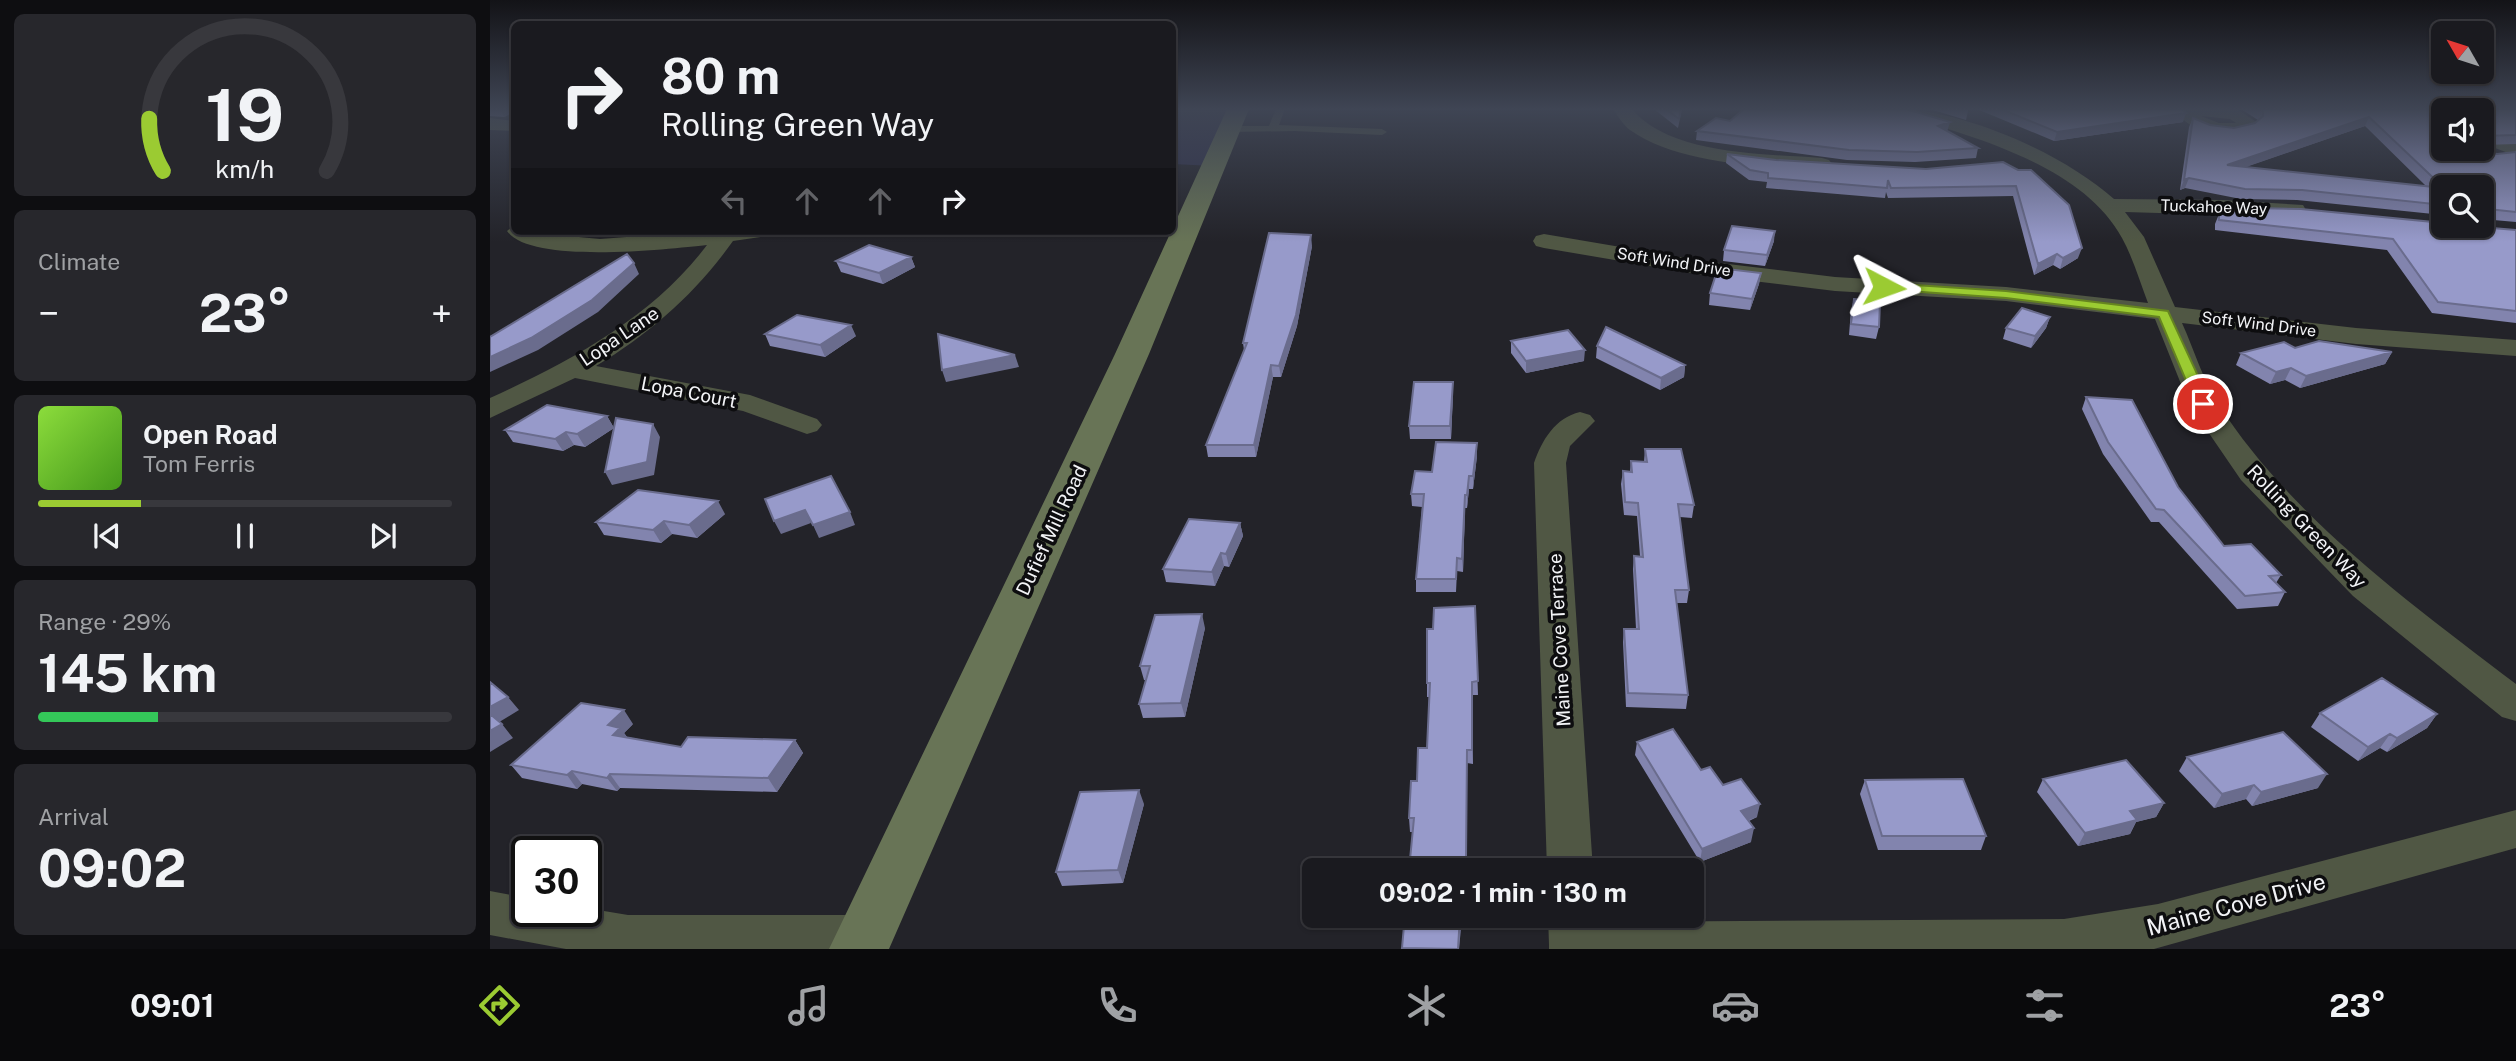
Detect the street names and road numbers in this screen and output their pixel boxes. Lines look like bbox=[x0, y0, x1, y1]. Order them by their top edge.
street label: Tuckahoe Way bbox=[2160, 196, 2268, 218]
street label: Soft Wind Drive bbox=[1616, 244, 1732, 280]
street label: Lopa Lane bbox=[575, 302, 663, 370]
street label: Soft Wind Drive bbox=[2201, 308, 2317, 340]
street label: Lopa Court bbox=[639, 372, 739, 412]
street label: Rolling Green Way bbox=[2243, 460, 2371, 592]
street label: Dufief Mill Road bbox=[1011, 461, 1091, 599]
street label: Maine Cove Terrace bbox=[1543, 553, 1575, 727]
street label: Maine Cove Drive bbox=[2144, 867, 2328, 941]

